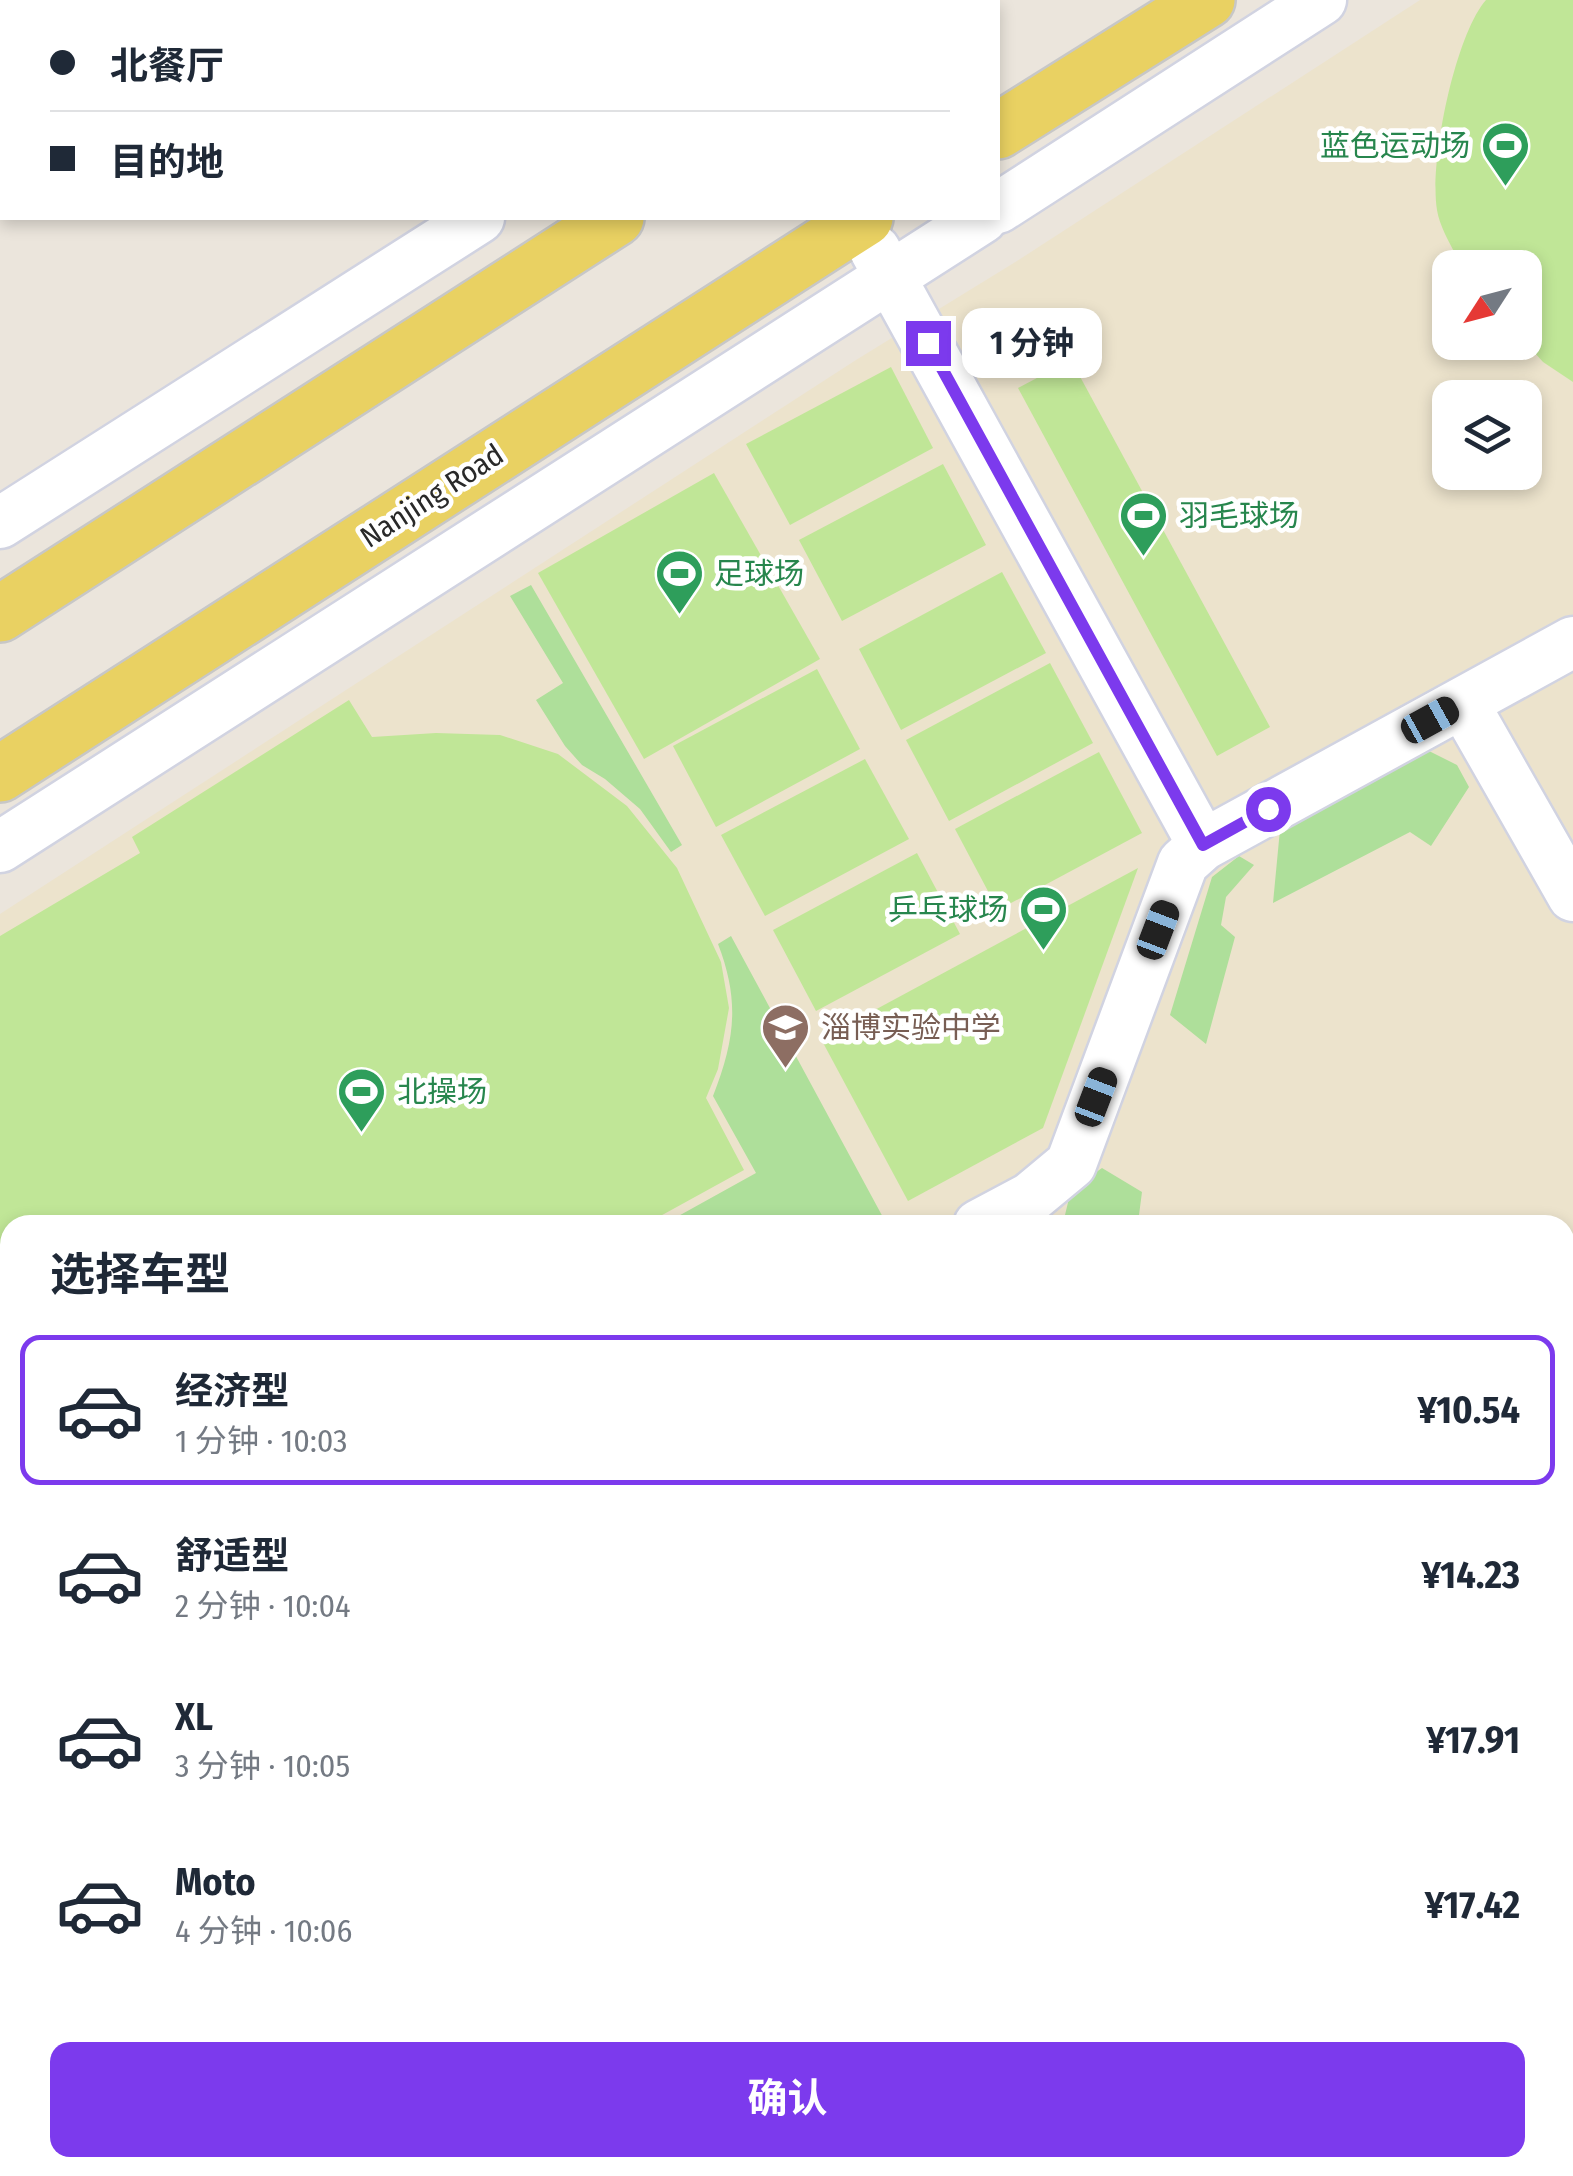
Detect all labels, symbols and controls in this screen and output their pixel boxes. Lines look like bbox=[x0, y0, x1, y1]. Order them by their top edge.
text: 北餐厅 bbox=[110, 43, 224, 89]
sports icon: 蓝色运动场 bbox=[1479, 120, 1531, 188]
place label: 蓝色运动场 bbox=[1320, 128, 1470, 164]
text: 目的地 bbox=[110, 139, 224, 185]
north arrow bbox=[1432, 250, 1542, 360]
map controls bbox=[1432, 250, 1542, 490]
callout: 1 分钟 bbox=[963, 308, 1103, 378]
route end bbox=[906, 321, 951, 366]
text: 1 分钟 bbox=[990, 324, 1074, 362]
button: layers bbox=[1432, 380, 1542, 490]
street label: Nanjing Road bbox=[354, 437, 510, 555]
sports icon: 羽毛球场 bbox=[1118, 490, 1170, 558]
place label: 羽毛球场 bbox=[1179, 498, 1299, 534]
sports icon: 足球场 bbox=[653, 548, 705, 616]
place label: 足球场 bbox=[714, 556, 804, 592]
car bbox=[1396, 692, 1464, 748]
route start bbox=[1246, 787, 1291, 832]
sports icon: 乒乓球场 bbox=[1017, 884, 1069, 952]
place label: 乒乓球场 bbox=[888, 892, 1008, 928]
car bbox=[1133, 897, 1183, 963]
school or university icon: 淄博实验中学 bbox=[760, 1002, 812, 1070]
place label: 淄博实验中学 bbox=[821, 1010, 1001, 1046]
car bbox=[1071, 1064, 1121, 1130]
sports icon: 北操场 bbox=[336, 1066, 388, 1134]
place label: 北操场 bbox=[397, 1074, 487, 1110]
text: 选择车型 bbox=[50, 1248, 230, 1302]
icon: car bbox=[55, 1365, 145, 1455]
text: 经济型 bbox=[175, 1368, 289, 1414]
text: ¥10.54 bbox=[1417, 1387, 1520, 1433]
text: 1 分钟 · 10:03 bbox=[175, 1422, 348, 1460]
icon: car bbox=[55, 1530, 145, 1620]
text: 舒适型 bbox=[175, 1533, 289, 1579]
text: ¥14.23 bbox=[1422, 1552, 1520, 1598]
text: 2 分钟 · 10:04 bbox=[175, 1587, 351, 1625]
text: XL bbox=[175, 1694, 213, 1740]
icon: car bbox=[55, 1695, 145, 1785]
text: ¥17.91 bbox=[1426, 1717, 1520, 1763]
text: 3 分钟 · 10:05 bbox=[175, 1747, 350, 1785]
text: Moto bbox=[175, 1859, 256, 1905]
icon: car bbox=[55, 1860, 145, 1950]
text: ¥17.42 bbox=[1425, 1882, 1520, 1928]
text: 4 分钟 · 10:06 bbox=[175, 1912, 352, 1950]
button: 确认 bbox=[50, 2042, 1525, 2157]

